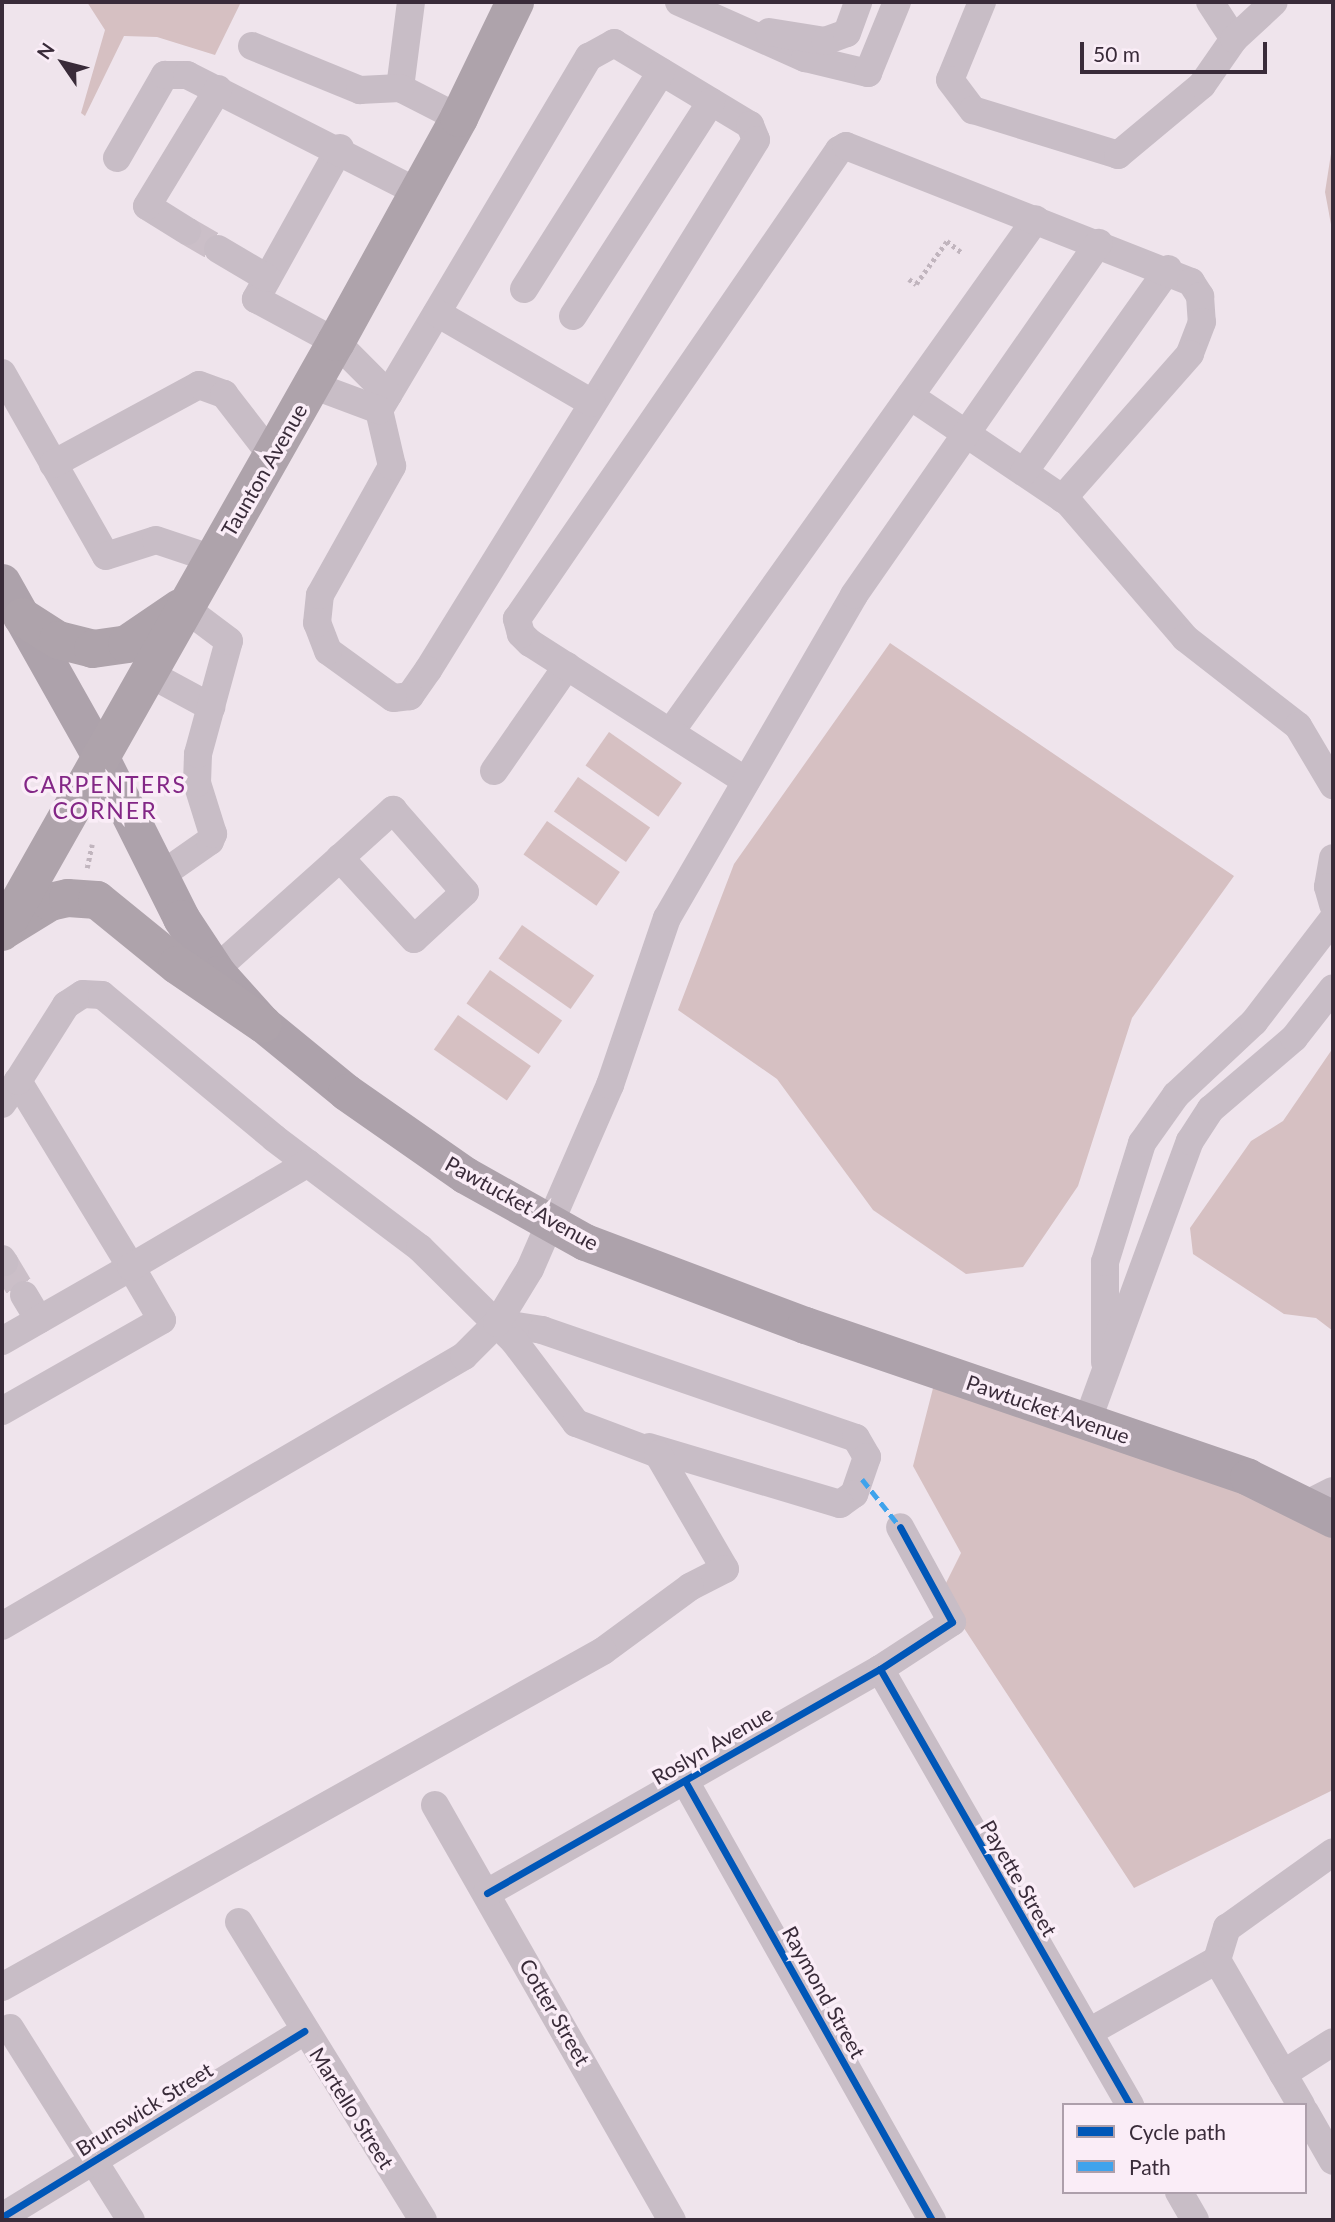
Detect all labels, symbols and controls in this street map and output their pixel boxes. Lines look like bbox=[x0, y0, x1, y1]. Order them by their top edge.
north arrow bbox=[28, 28, 98, 98]
scale bar bbox=[1083, 28, 1270, 72]
text: N bbox=[32, 38, 59, 63]
text: 50 m bbox=[1093, 41, 1140, 66]
street label: Taunton Avenue bbox=[216, 399, 312, 541]
district label: CARPENTERS CORNER bbox=[24, 770, 186, 824]
street label: Pawtucket Avenue bbox=[441, 1150, 603, 1256]
street label: Pawtucket Avenue bbox=[963, 1369, 1133, 1449]
street label: Roslyn Avenue bbox=[647, 1700, 777, 1790]
street label: Payette Street bbox=[976, 1815, 1062, 1941]
street label: Raymond Street bbox=[777, 1921, 871, 2063]
street label: Cotter Street bbox=[514, 1954, 596, 2070]
street label: Martello Street bbox=[305, 2043, 399, 2173]
street label: Brunswick Street bbox=[71, 2057, 217, 2161]
legend bbox=[1062, 2103, 1307, 2194]
text: Cycle path bbox=[1129, 2119, 1226, 2144]
text: Path bbox=[1129, 2154, 1171, 2179]

